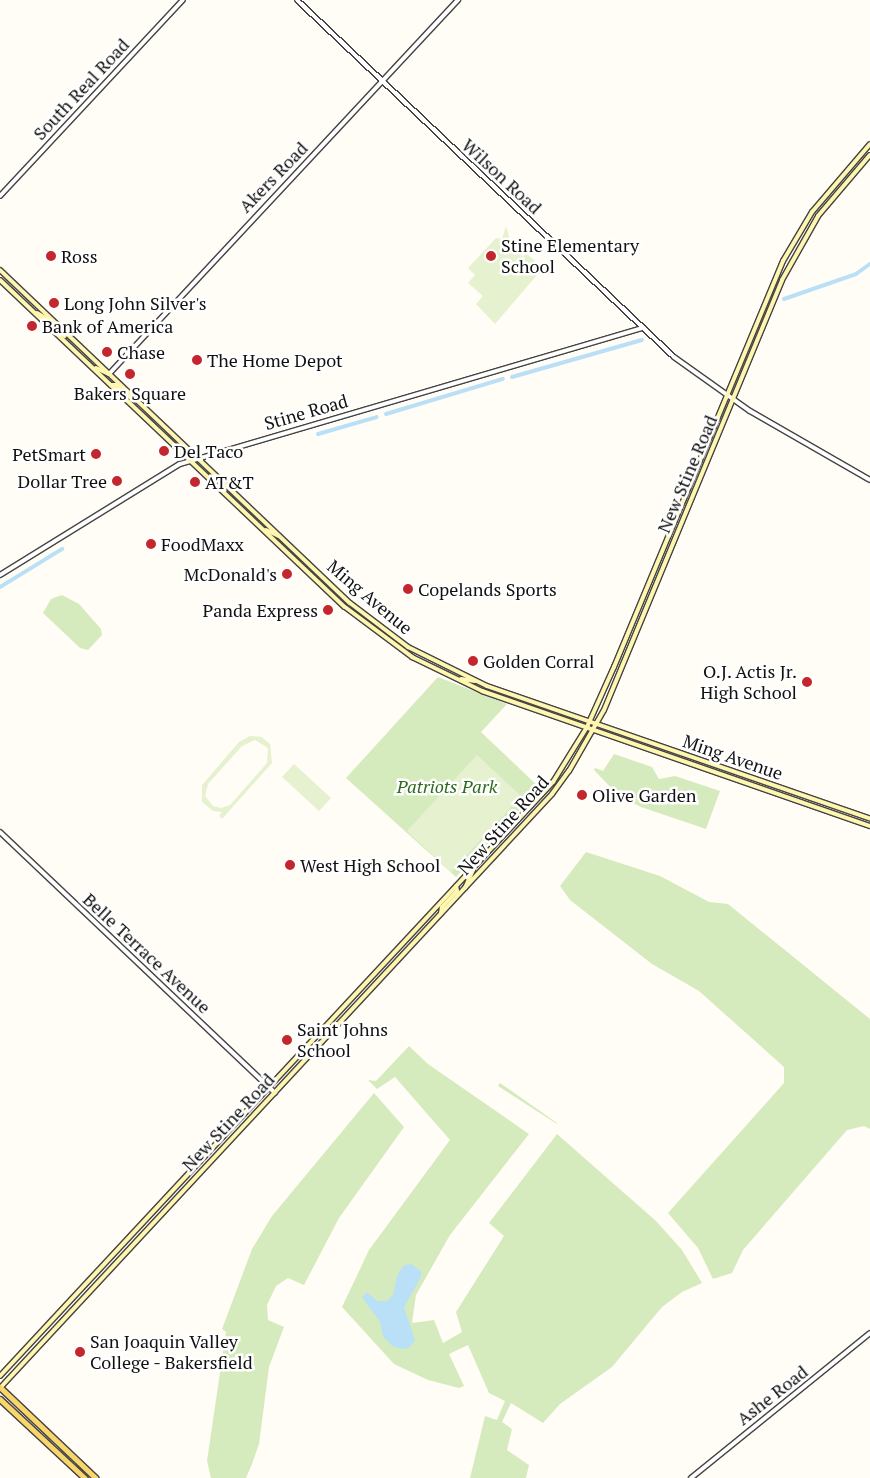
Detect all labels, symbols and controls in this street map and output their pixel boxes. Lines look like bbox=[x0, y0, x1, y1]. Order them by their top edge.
street label: South Real Road bbox=[29, 34, 133, 144]
street label: Wilson Road bbox=[458, 134, 546, 218]
street label: Akers Road bbox=[234, 137, 312, 217]
place label: Stine Elementary School bbox=[501, 235, 639, 278]
place label: Ross bbox=[61, 245, 98, 267]
marker: Ross bbox=[45, 250, 57, 262]
marker: Stine Elementary School bbox=[485, 250, 497, 262]
place label: Long John Silver's bbox=[64, 292, 207, 314]
marker: Long John Silver's bbox=[48, 297, 60, 309]
place label: Bank of America bbox=[42, 315, 174, 337]
marker: Bank of America bbox=[26, 320, 38, 332]
place label: Chase bbox=[117, 341, 165, 363]
marker: Chase bbox=[101, 346, 113, 358]
place label: The Home Depot bbox=[207, 349, 343, 371]
marker: The Home Depot bbox=[191, 354, 203, 366]
marker: Bakers Square bbox=[124, 368, 136, 380]
place label: Bakers Square bbox=[74, 382, 186, 404]
street label: Stine Road bbox=[262, 390, 350, 434]
street label: New Stine Road bbox=[652, 412, 722, 536]
place label: Del Taco bbox=[174, 440, 243, 462]
place label: PetSmart bbox=[12, 443, 86, 465]
marker: Del Taco bbox=[158, 445, 170, 457]
marker: PetSmart bbox=[90, 448, 102, 460]
place label: Dollar Tree bbox=[17, 470, 107, 492]
place label: AT&T bbox=[205, 471, 254, 493]
marker: Dollar Tree bbox=[111, 475, 123, 487]
marker: AT&T bbox=[189, 476, 201, 488]
place label: FoodMaxx bbox=[161, 533, 244, 555]
marker: FoodMaxx bbox=[145, 538, 157, 550]
street label: Ming Avenue bbox=[323, 555, 417, 639]
place label: McDonald's bbox=[184, 563, 277, 585]
marker: McDonald's bbox=[281, 568, 293, 580]
place label: Copelands Sports bbox=[418, 578, 557, 600]
marker: Copelands Sports bbox=[402, 583, 414, 595]
place label: Panda Express bbox=[202, 599, 318, 621]
marker: Panda Express bbox=[322, 604, 334, 616]
place label: Golden Corral bbox=[483, 650, 594, 672]
marker: Golden Corral bbox=[467, 655, 479, 667]
place label: O.J. Actis Jr. High School bbox=[700, 661, 797, 704]
marker: O.J. Actis Jr. High School bbox=[801, 676, 813, 688]
street label: Ming Avenue bbox=[680, 730, 786, 784]
street label: New Stine Road bbox=[453, 771, 553, 879]
park label: Patriots Park bbox=[397, 775, 497, 797]
place label: Olive Garden bbox=[592, 784, 697, 806]
marker: Olive Garden bbox=[576, 789, 588, 801]
place label: West High School bbox=[300, 854, 440, 876]
marker: West High School bbox=[284, 859, 296, 871]
street label: Belle Terrace Avenue bbox=[79, 888, 215, 1018]
place label: Saint Johns School bbox=[297, 1019, 388, 1062]
marker: Saint Johns School bbox=[281, 1034, 293, 1046]
street label: New Stine Road bbox=[177, 1069, 279, 1175]
place label: San Joaquin Valley College - Bakersfield bbox=[90, 1331, 254, 1374]
marker: San Joaquin Valley College - Bakersfield bbox=[74, 1346, 86, 1358]
street label: Ashe Road bbox=[732, 1361, 812, 1429]

